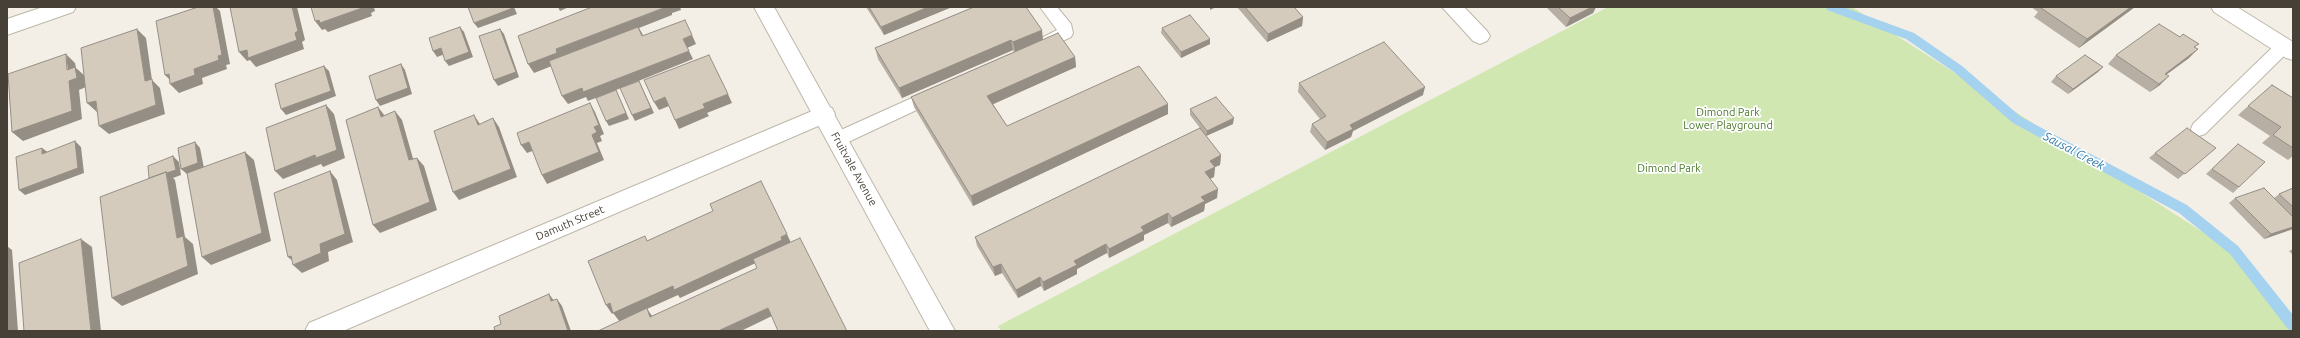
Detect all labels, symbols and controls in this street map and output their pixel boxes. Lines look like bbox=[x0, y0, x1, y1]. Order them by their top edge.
park label: Dimond Park Lower Playground bbox=[1683, 105, 1773, 131]
water label: Sausal Creek bbox=[2041, 129, 2107, 173]
street label: Fruitvale Avenue bbox=[828, 130, 880, 208]
park label: Dimond Park bbox=[1637, 161, 1701, 175]
street label: Damuth Street bbox=[534, 203, 606, 243]

